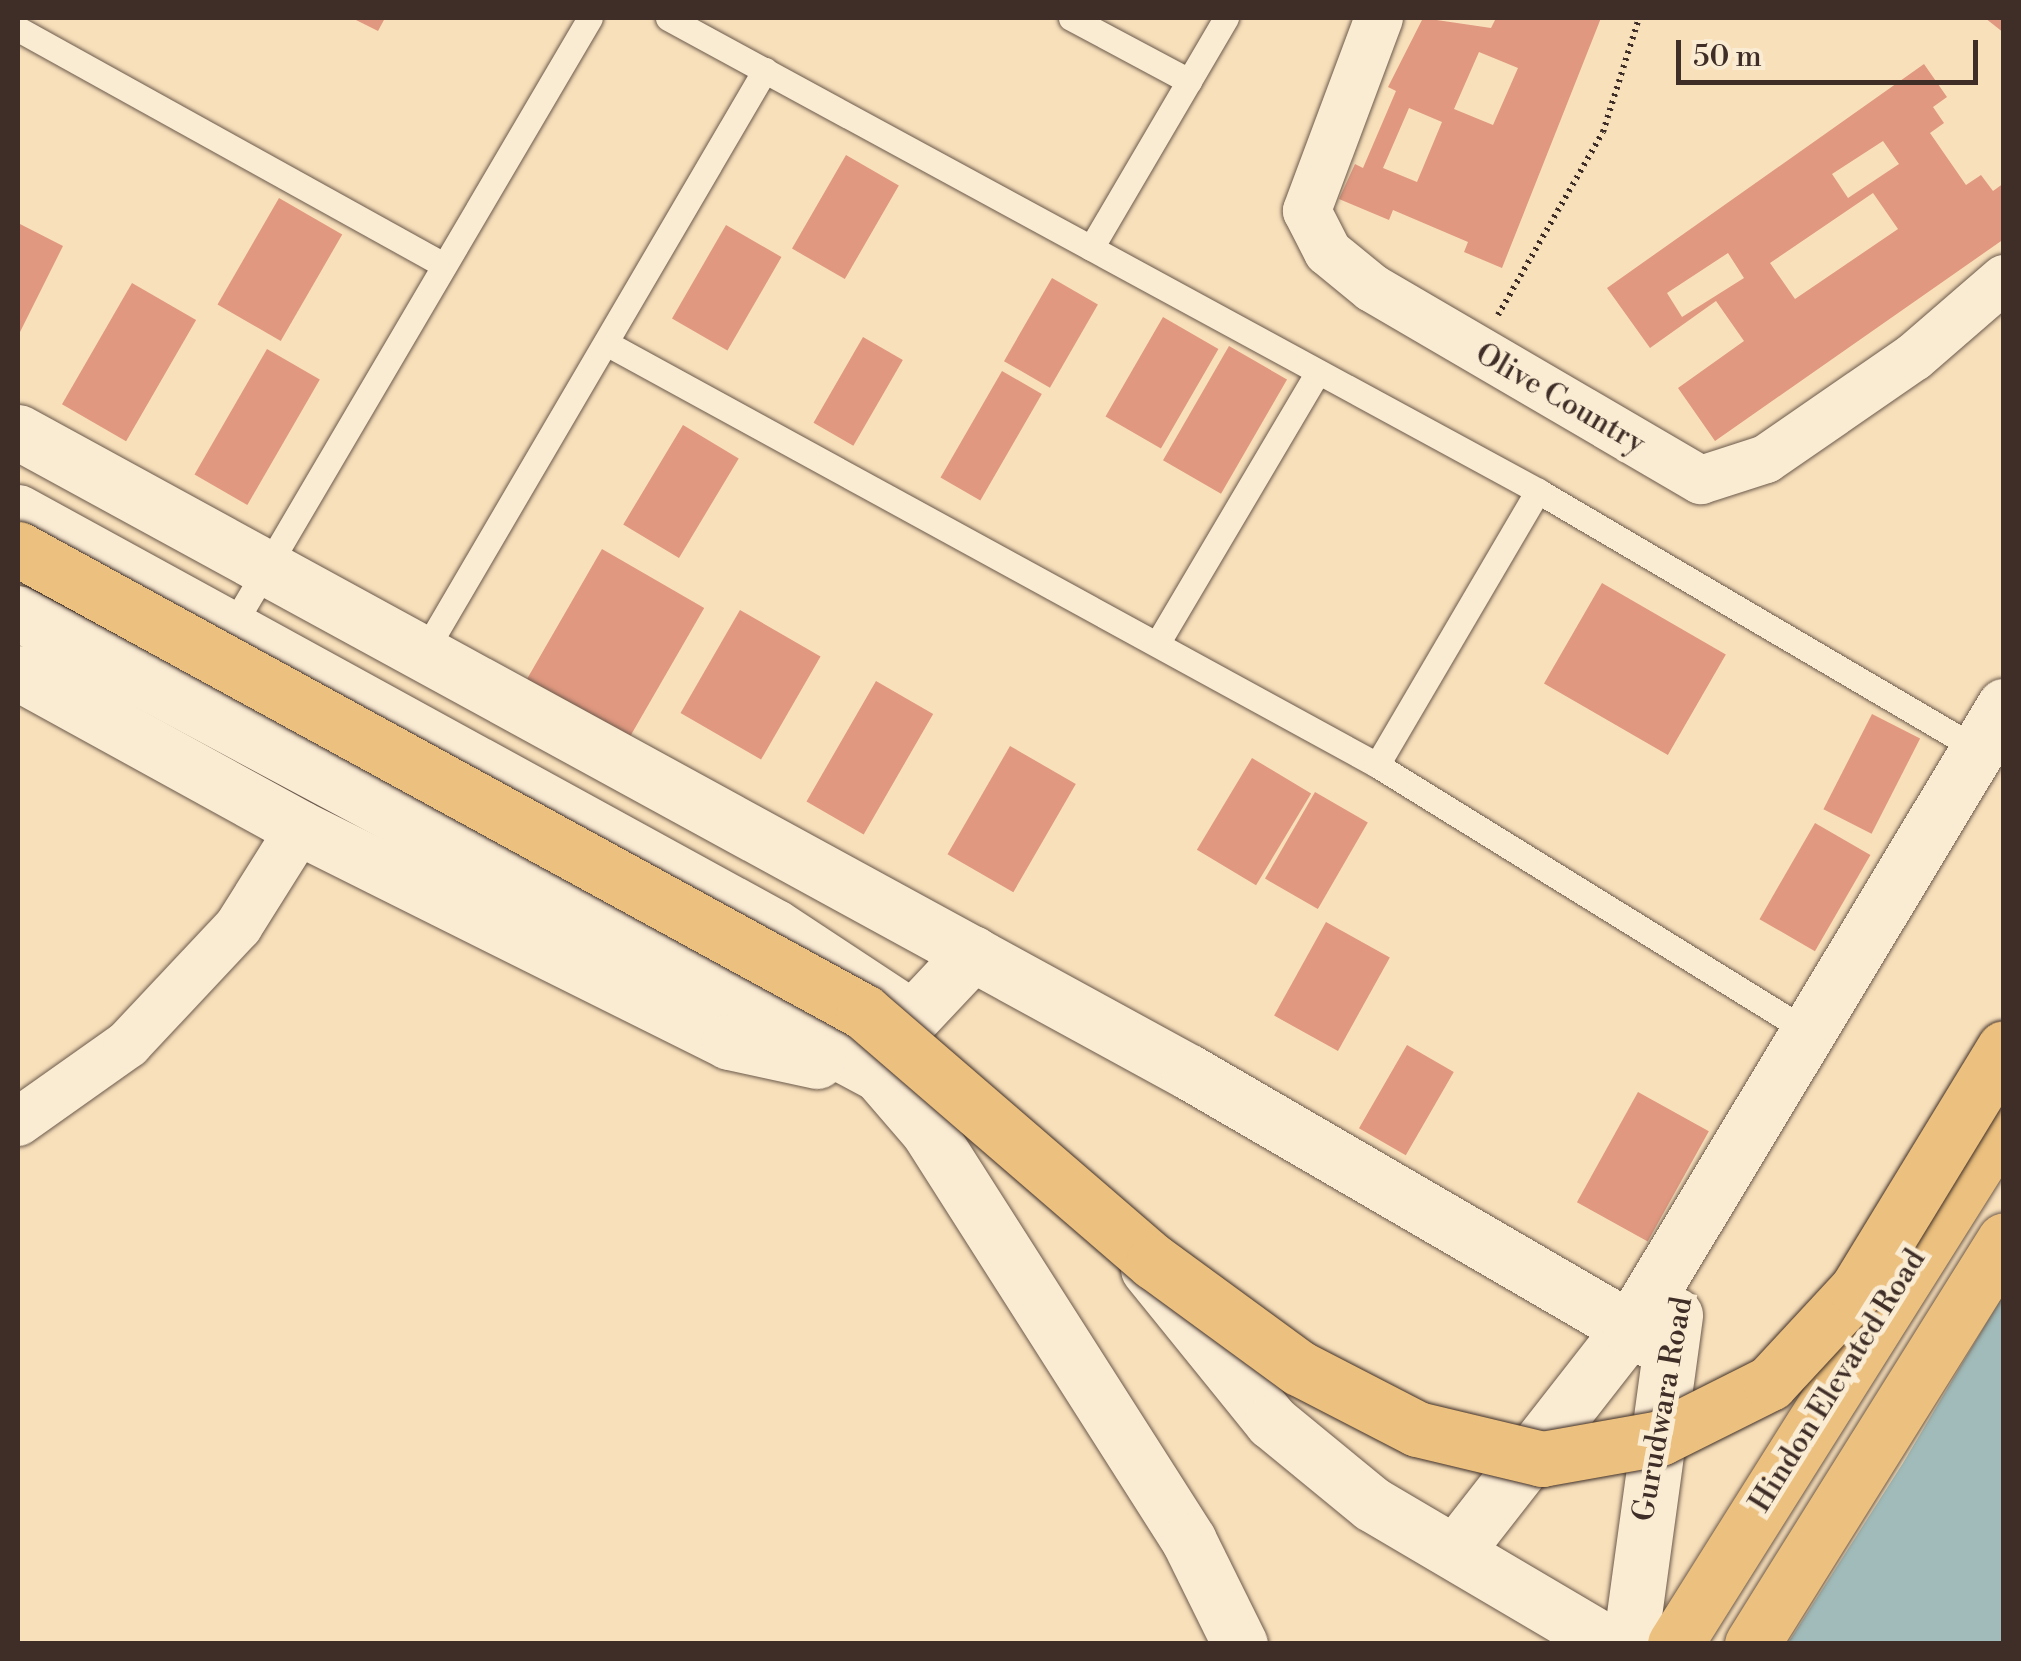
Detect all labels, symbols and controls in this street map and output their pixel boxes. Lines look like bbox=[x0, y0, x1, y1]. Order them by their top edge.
scale bar bbox=[1681, 20, 1984, 82]
text: 50 m bbox=[1693, 38, 1762, 76]
street label: Olive Country bbox=[1469, 336, 1651, 462]
street label: Hindon Elevated Road bbox=[1743, 1243, 1933, 1519]
street label: Gurudwara Road bbox=[1626, 1294, 1700, 1524]

